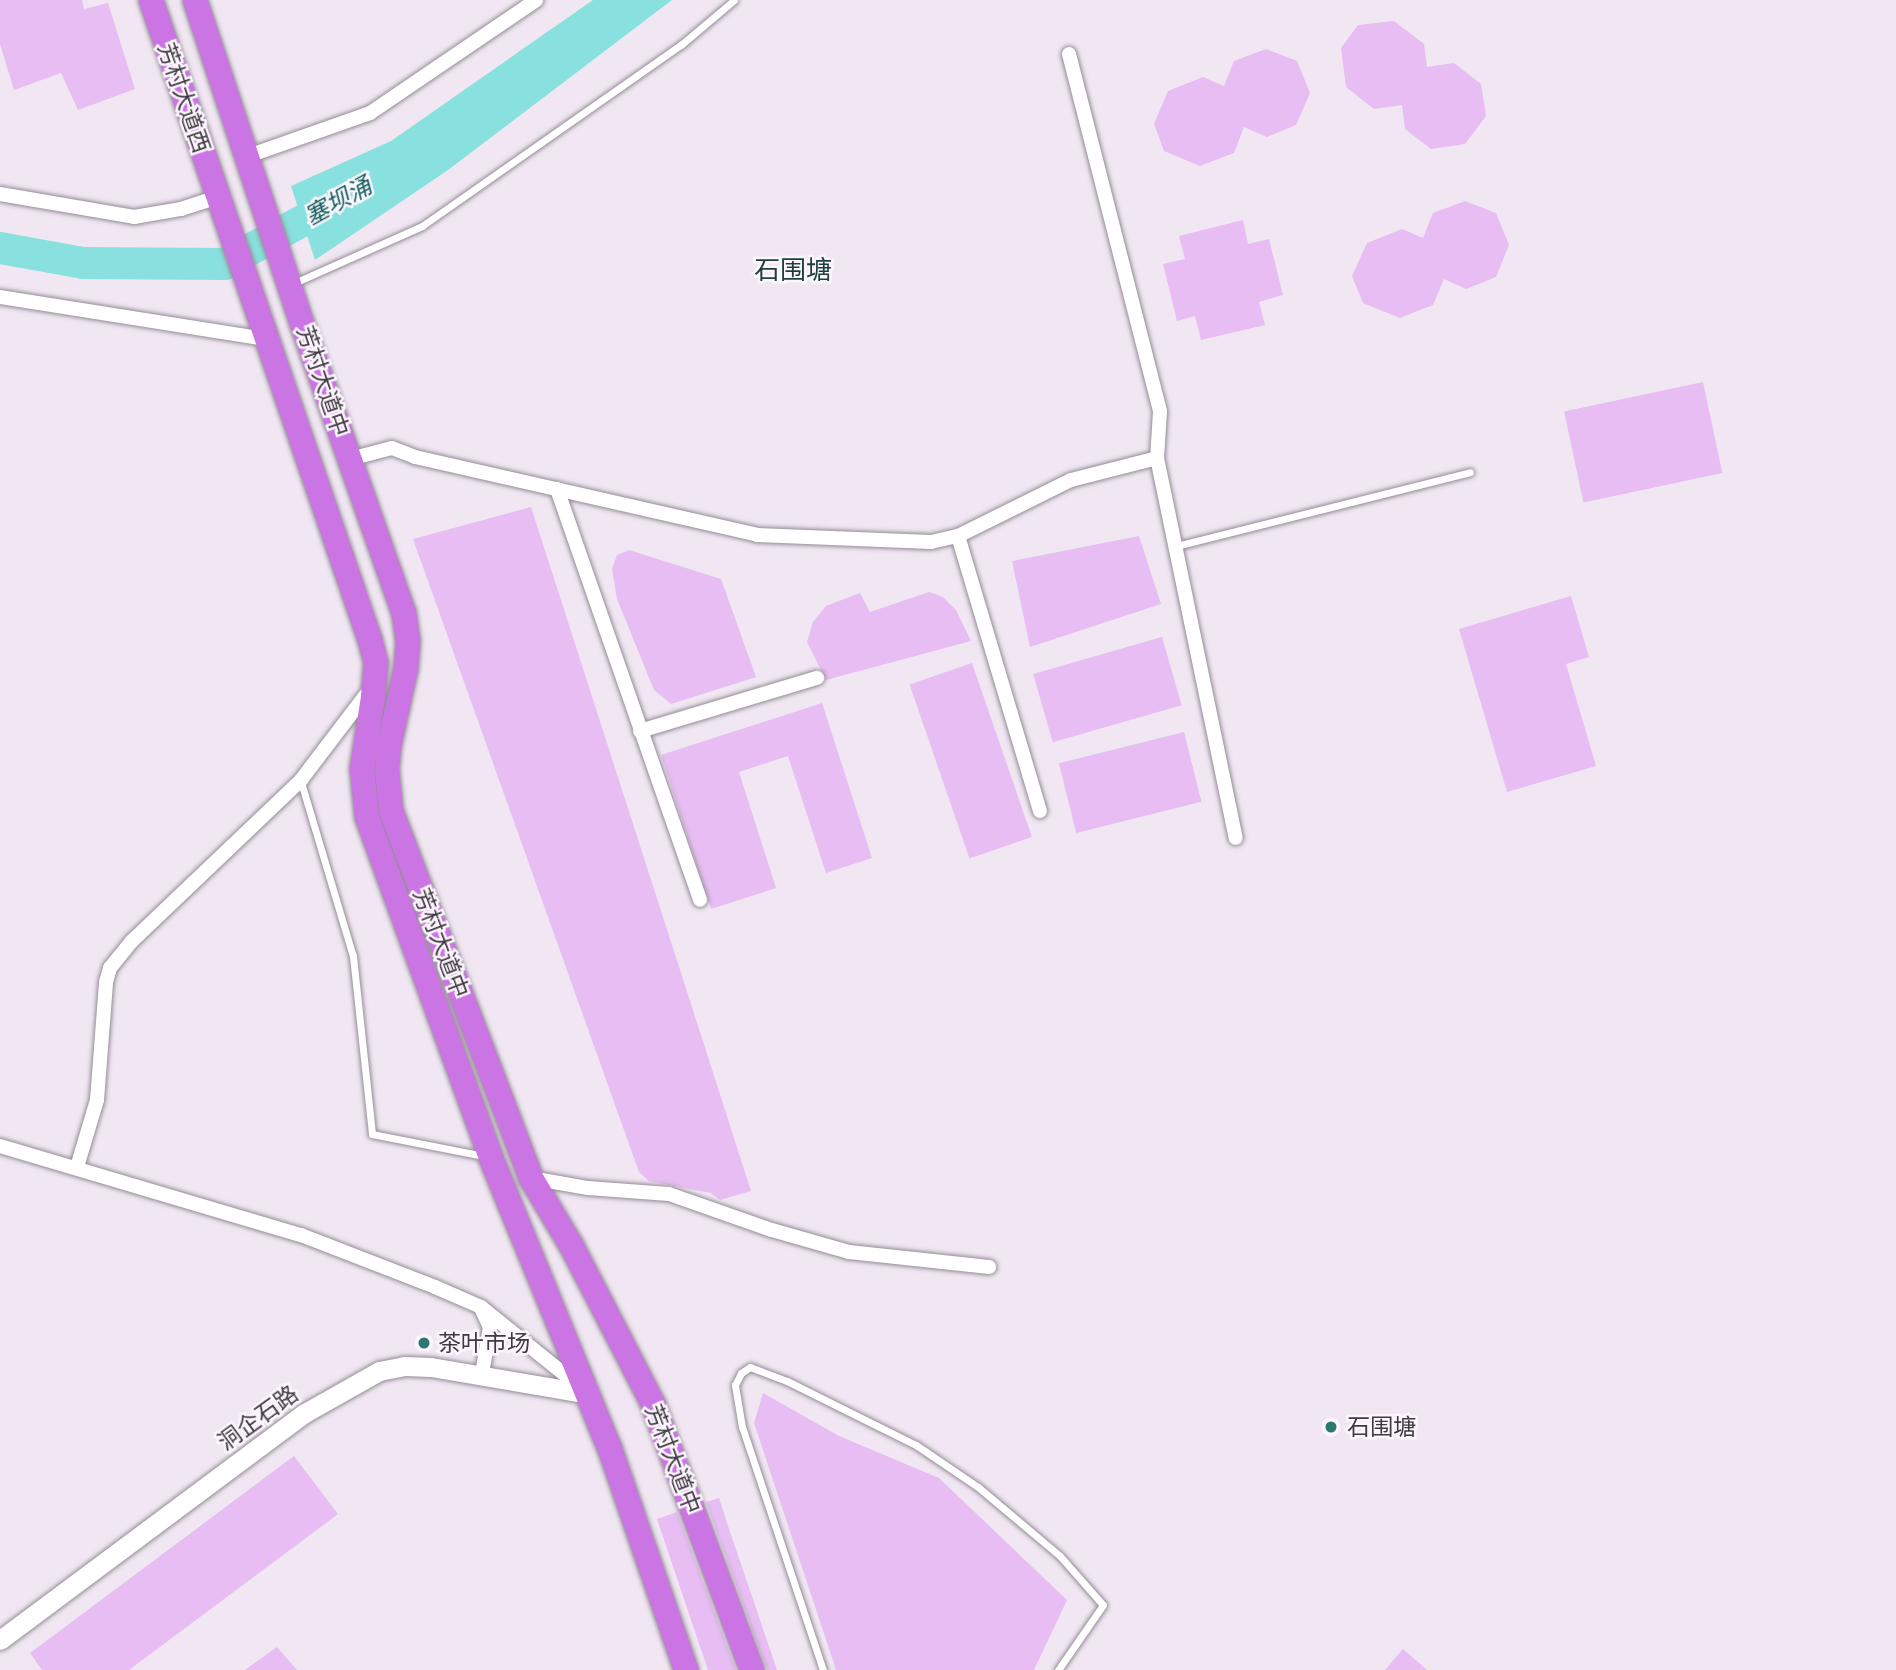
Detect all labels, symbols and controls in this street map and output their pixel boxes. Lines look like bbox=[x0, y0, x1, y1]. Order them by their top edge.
street label: 芳村大道西 bbox=[152, 39, 216, 157]
water label: 塞坝涌 bbox=[300, 171, 376, 231]
district label: 石围塘 bbox=[754, 254, 832, 286]
street label: 芳村大道中 bbox=[291, 322, 355, 440]
street label: 芳村大道中 bbox=[408, 884, 474, 1002]
place label: 茶叶市场 bbox=[438, 1329, 530, 1357]
marker: 茶叶市场 bbox=[416, 1335, 432, 1351]
street label: 洞企石路 bbox=[213, 1380, 303, 1456]
street label: 芳村大道中 bbox=[640, 1400, 706, 1518]
place label: 石围塘 bbox=[1347, 1413, 1416, 1441]
marker: 石围塘 bbox=[1321, 1417, 1341, 1437]

